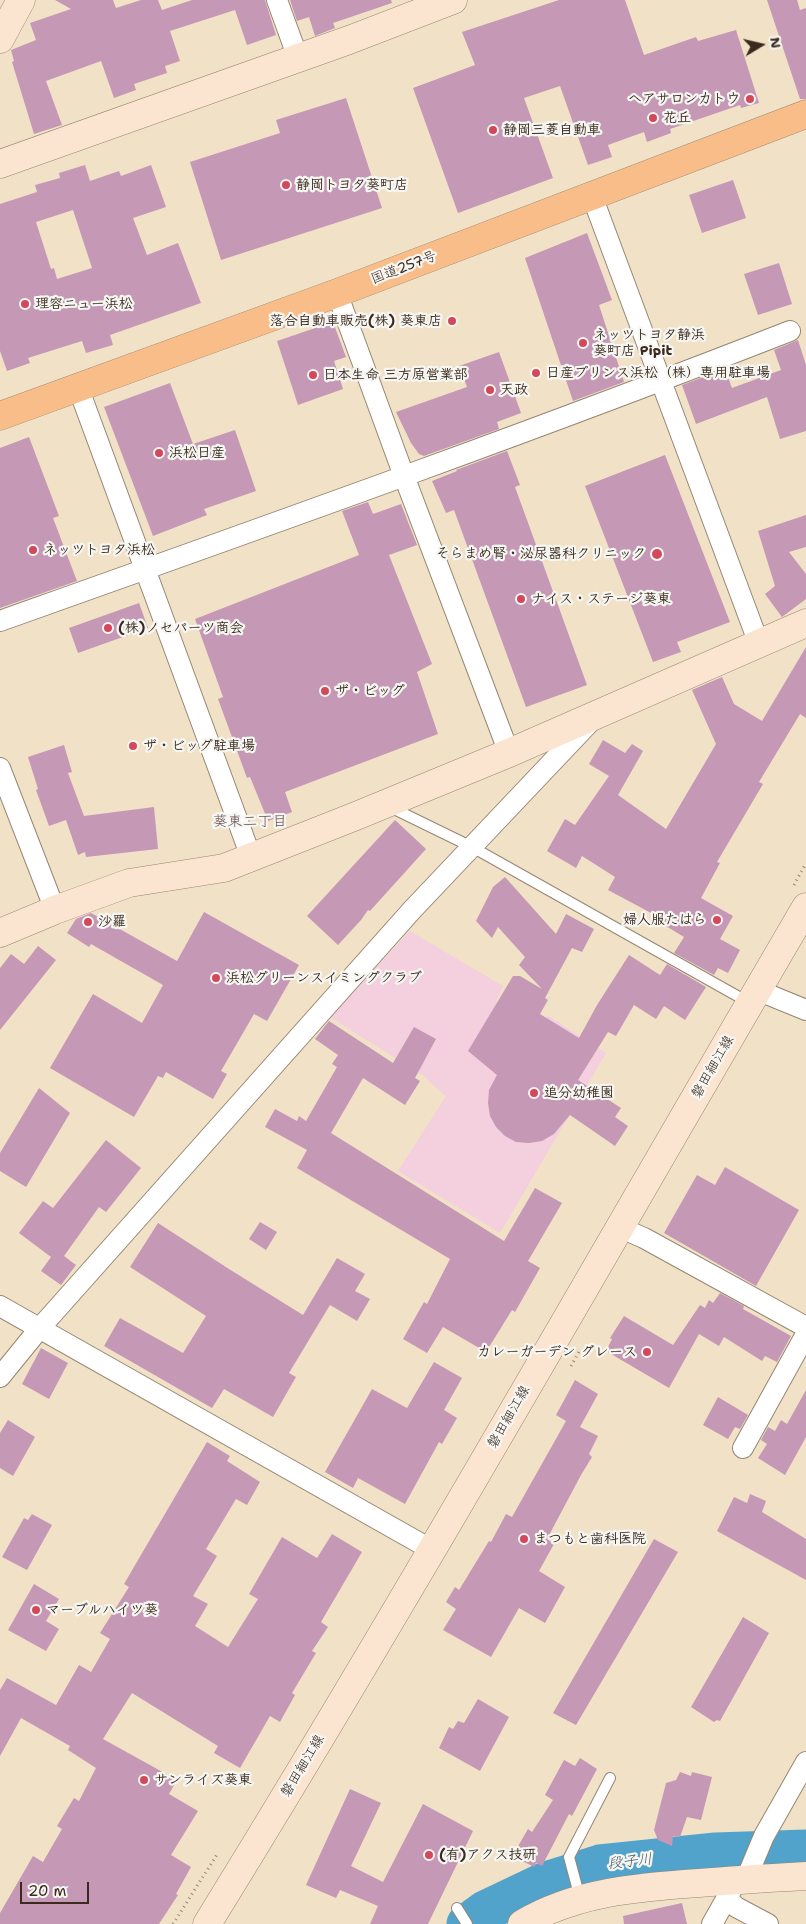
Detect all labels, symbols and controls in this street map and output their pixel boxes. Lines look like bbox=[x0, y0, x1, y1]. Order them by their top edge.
north arrow bbox=[736, 20, 786, 70]
text: N bbox=[766, 36, 786, 50]
place label: ヘアサロンカトウ bbox=[628, 91, 740, 107]
marker: ヘアサロンカトウ bbox=[744, 93, 756, 105]
place label: 花丘 bbox=[663, 110, 691, 126]
marker: 花丘 bbox=[647, 112, 659, 124]
place label: 静岡三菱自動車 bbox=[503, 122, 601, 138]
marker: 静岡三菱自動車 bbox=[487, 124, 499, 136]
place label: 静岡トヨタ葵町店 bbox=[296, 177, 408, 193]
marker: 静岡トヨタ葵町店 bbox=[280, 179, 292, 191]
street label: 国道257号 bbox=[369, 248, 439, 288]
place label: 理容ニュー浜松 bbox=[35, 296, 133, 312]
marker: 理容ニュー浜松 bbox=[19, 298, 31, 310]
place label: 落合自動車販売(株) 葵東店 bbox=[270, 313, 442, 329]
marker: 落合自動車販売(株) 葵東店 bbox=[446, 315, 458, 327]
place label: ネッツトヨタ静浜 葵町店 Pipit bbox=[593, 327, 705, 360]
marker: ネッツトヨタ静浜 葵町店 Pipit bbox=[577, 337, 589, 349]
place label: 日産プリンス浜松（株）専用駐車場 bbox=[546, 365, 770, 381]
place label: 日本生命 三方原営業部 bbox=[323, 367, 468, 383]
marker: 日産プリンス浜松（株）専用駐車場 bbox=[530, 367, 542, 379]
marker: 日本生命 三方原営業部 bbox=[307, 369, 319, 381]
place label: 天政 bbox=[500, 382, 528, 398]
marker: 天政 bbox=[484, 384, 496, 396]
place label: 浜松日産 bbox=[169, 445, 225, 461]
marker: 浜松日産 bbox=[153, 447, 165, 459]
place label: ネッツトヨタ浜松 bbox=[43, 542, 155, 558]
marker: ネッツトヨタ浜松 bbox=[27, 544, 39, 556]
place label: そらまめ腎・泌尿器科クリニック bbox=[436, 546, 646, 562]
marker: そらまめ腎・泌尿器科クリニック bbox=[650, 547, 664, 561]
place label: ナイス・ステージ葵東 bbox=[531, 591, 671, 607]
marker: ナイス・ステージ葵東 bbox=[515, 593, 527, 605]
place label: (株)ノセパーツ商会 bbox=[118, 620, 243, 636]
marker: (株)ノセパーツ商会 bbox=[102, 622, 114, 634]
place label: ザ・ビッグ bbox=[335, 683, 405, 699]
marker: ザ・ビッグ bbox=[319, 685, 331, 697]
place label: ザ・ビッグ駐車場 bbox=[143, 738, 255, 754]
marker: ザ・ビッグ駐車場 bbox=[127, 740, 139, 752]
district label: 葵東二丁目 bbox=[213, 813, 287, 831]
place label: 婦人服たはら bbox=[623, 912, 707, 928]
place label: 沙羅 bbox=[98, 914, 126, 930]
marker: 婦人服たはら bbox=[711, 914, 723, 926]
marker: 沙羅 bbox=[82, 916, 94, 928]
place label: 浜松グリーンスイミングクラブ bbox=[226, 970, 422, 986]
marker: 浜松グリーンスイミングクラブ bbox=[210, 972, 222, 984]
street label: 磐田細江線 bbox=[688, 1032, 738, 1102]
place label: 追分幼稚園 bbox=[544, 1085, 614, 1101]
marker: 追分幼稚園 bbox=[528, 1087, 540, 1099]
place label: カレーガーデン グレース bbox=[477, 1344, 637, 1360]
marker: カレーガーデン グレース bbox=[641, 1346, 653, 1358]
street label: 磐田細江線 bbox=[484, 1382, 534, 1452]
place label: まつもと歯科医院 bbox=[534, 1531, 646, 1547]
marker: まつもと歯科医院 bbox=[518, 1533, 530, 1545]
place label: マーブルハイツ葵 bbox=[46, 1602, 158, 1618]
marker: マーブルハイツ葵 bbox=[30, 1604, 42, 1616]
street label: 磐田細江線 bbox=[278, 1732, 328, 1800]
place label: サンライズ葵東 bbox=[154, 1772, 252, 1788]
marker: サンライズ葵東 bbox=[138, 1774, 150, 1786]
place label: (有)アクス技研 bbox=[439, 1847, 536, 1863]
marker: (有)アクス技研 bbox=[423, 1849, 435, 1861]
water label: 段子川 bbox=[607, 1851, 653, 1873]
scale bar bbox=[22, 1872, 91, 1904]
text: 20 m bbox=[28, 1881, 67, 1901]

